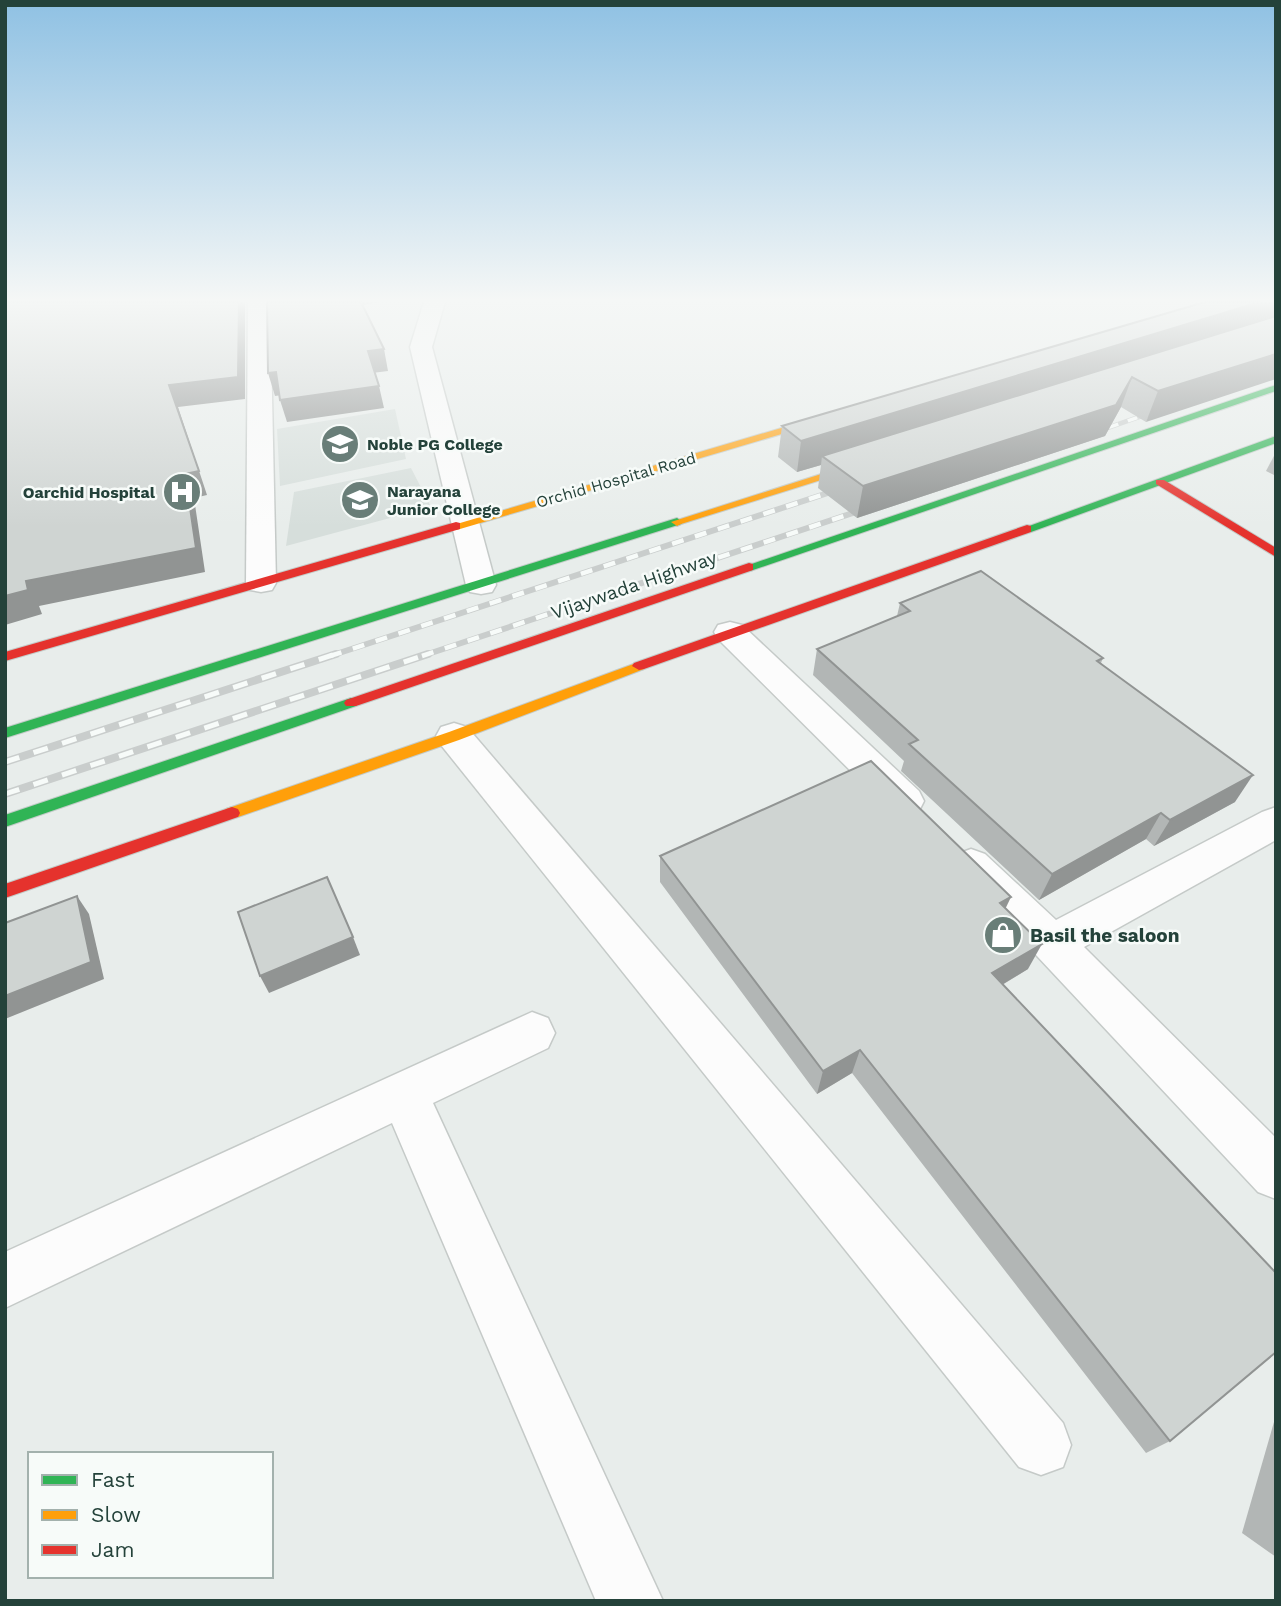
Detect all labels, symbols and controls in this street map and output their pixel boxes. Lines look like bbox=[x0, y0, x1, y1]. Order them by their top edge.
school or university icon: Noble PG College bbox=[319, 423, 361, 465]
place label: Noble PG College bbox=[367, 435, 503, 454]
street label: Orchid Hospital Road bbox=[534, 448, 698, 512]
hospital icon: Oarchid Hospital bbox=[161, 471, 203, 513]
school or university icon: Narayana Junior College bbox=[339, 479, 381, 521]
place label: Narayana Junior College bbox=[387, 482, 501, 519]
place label: Oarchid Hospital bbox=[23, 483, 156, 502]
street label: Vijaywada Highway bbox=[548, 546, 720, 624]
shop icon: Basil the saloon bbox=[982, 914, 1024, 956]
place label: Basil the saloon bbox=[1030, 924, 1180, 947]
legend bbox=[28, 1452, 273, 1578]
text: Fast bbox=[91, 1467, 135, 1492]
text: Slow bbox=[91, 1502, 141, 1527]
text: Jam bbox=[91, 1537, 134, 1562]

